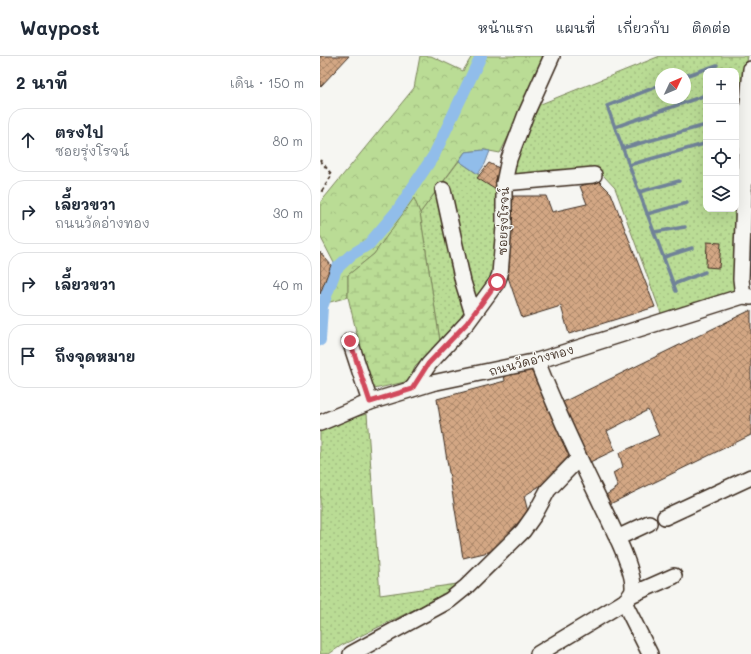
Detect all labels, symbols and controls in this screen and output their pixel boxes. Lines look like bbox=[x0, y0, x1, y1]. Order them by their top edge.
text: Waypost bbox=[20, 15, 100, 40]
text: หน้าแรก bbox=[478, 18, 534, 37]
text: แผนที่ bbox=[556, 18, 596, 37]
text: เกี่ยวกับ bbox=[618, 18, 670, 37]
text: ติดต่อ bbox=[692, 18, 731, 37]
north arrow bbox=[655, 68, 691, 104]
map controls bbox=[703, 68, 739, 212]
button: + bbox=[703, 68, 739, 104]
text: 2 นาที bbox=[16, 71, 68, 93]
text: เดิน · 150 m bbox=[230, 74, 304, 91]
button: − bbox=[703, 104, 739, 140]
text: ตรงไป bbox=[55, 122, 104, 142]
icon: ahead bbox=[17, 129, 39, 151]
text: 80 m bbox=[273, 132, 303, 149]
button: locate bbox=[703, 140, 739, 176]
text: ซอยรุ่งโรจน์ bbox=[55, 142, 129, 159]
button: layers bbox=[703, 176, 739, 212]
street label: ซอยรุ่งโรจน์ bbox=[494, 186, 515, 256]
text: เลี้ยวขวา bbox=[55, 194, 116, 214]
icon: right bbox=[17, 201, 39, 223]
text: 30 m bbox=[273, 204, 303, 221]
text: ถนนวัดอ่างทอง bbox=[55, 214, 150, 231]
icon: right bbox=[17, 273, 39, 295]
route start bbox=[488, 273, 506, 291]
text: เลี้ยวขวา bbox=[55, 274, 116, 294]
text: 40 m bbox=[273, 276, 303, 293]
route end bbox=[341, 332, 359, 350]
street label: ถนนวัดอ่างทอง bbox=[487, 341, 575, 379]
icon: arrive bbox=[17, 345, 39, 367]
text: ถึงจุดหมาย bbox=[55, 346, 135, 366]

